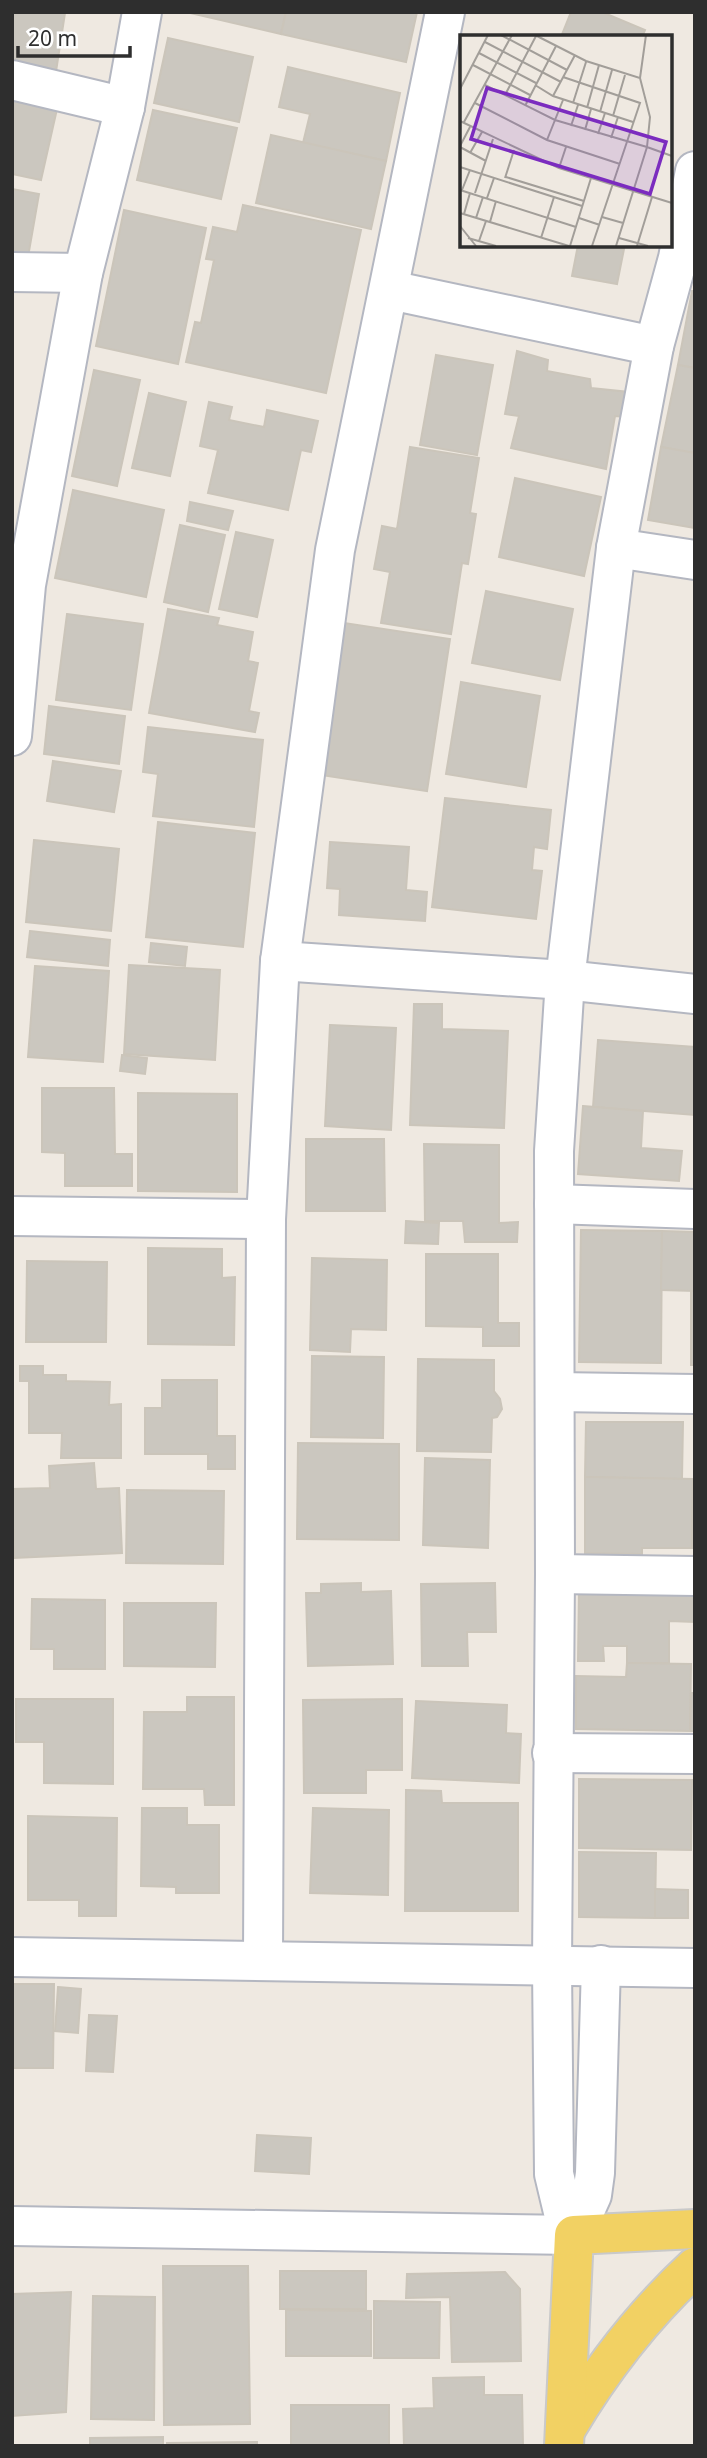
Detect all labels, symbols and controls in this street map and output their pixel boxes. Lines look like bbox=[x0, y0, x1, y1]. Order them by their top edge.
scale bar bbox=[18, 14, 130, 58]
text: 20 m bbox=[28, 24, 77, 52]
inset map bbox=[460, 35, 672, 247]

